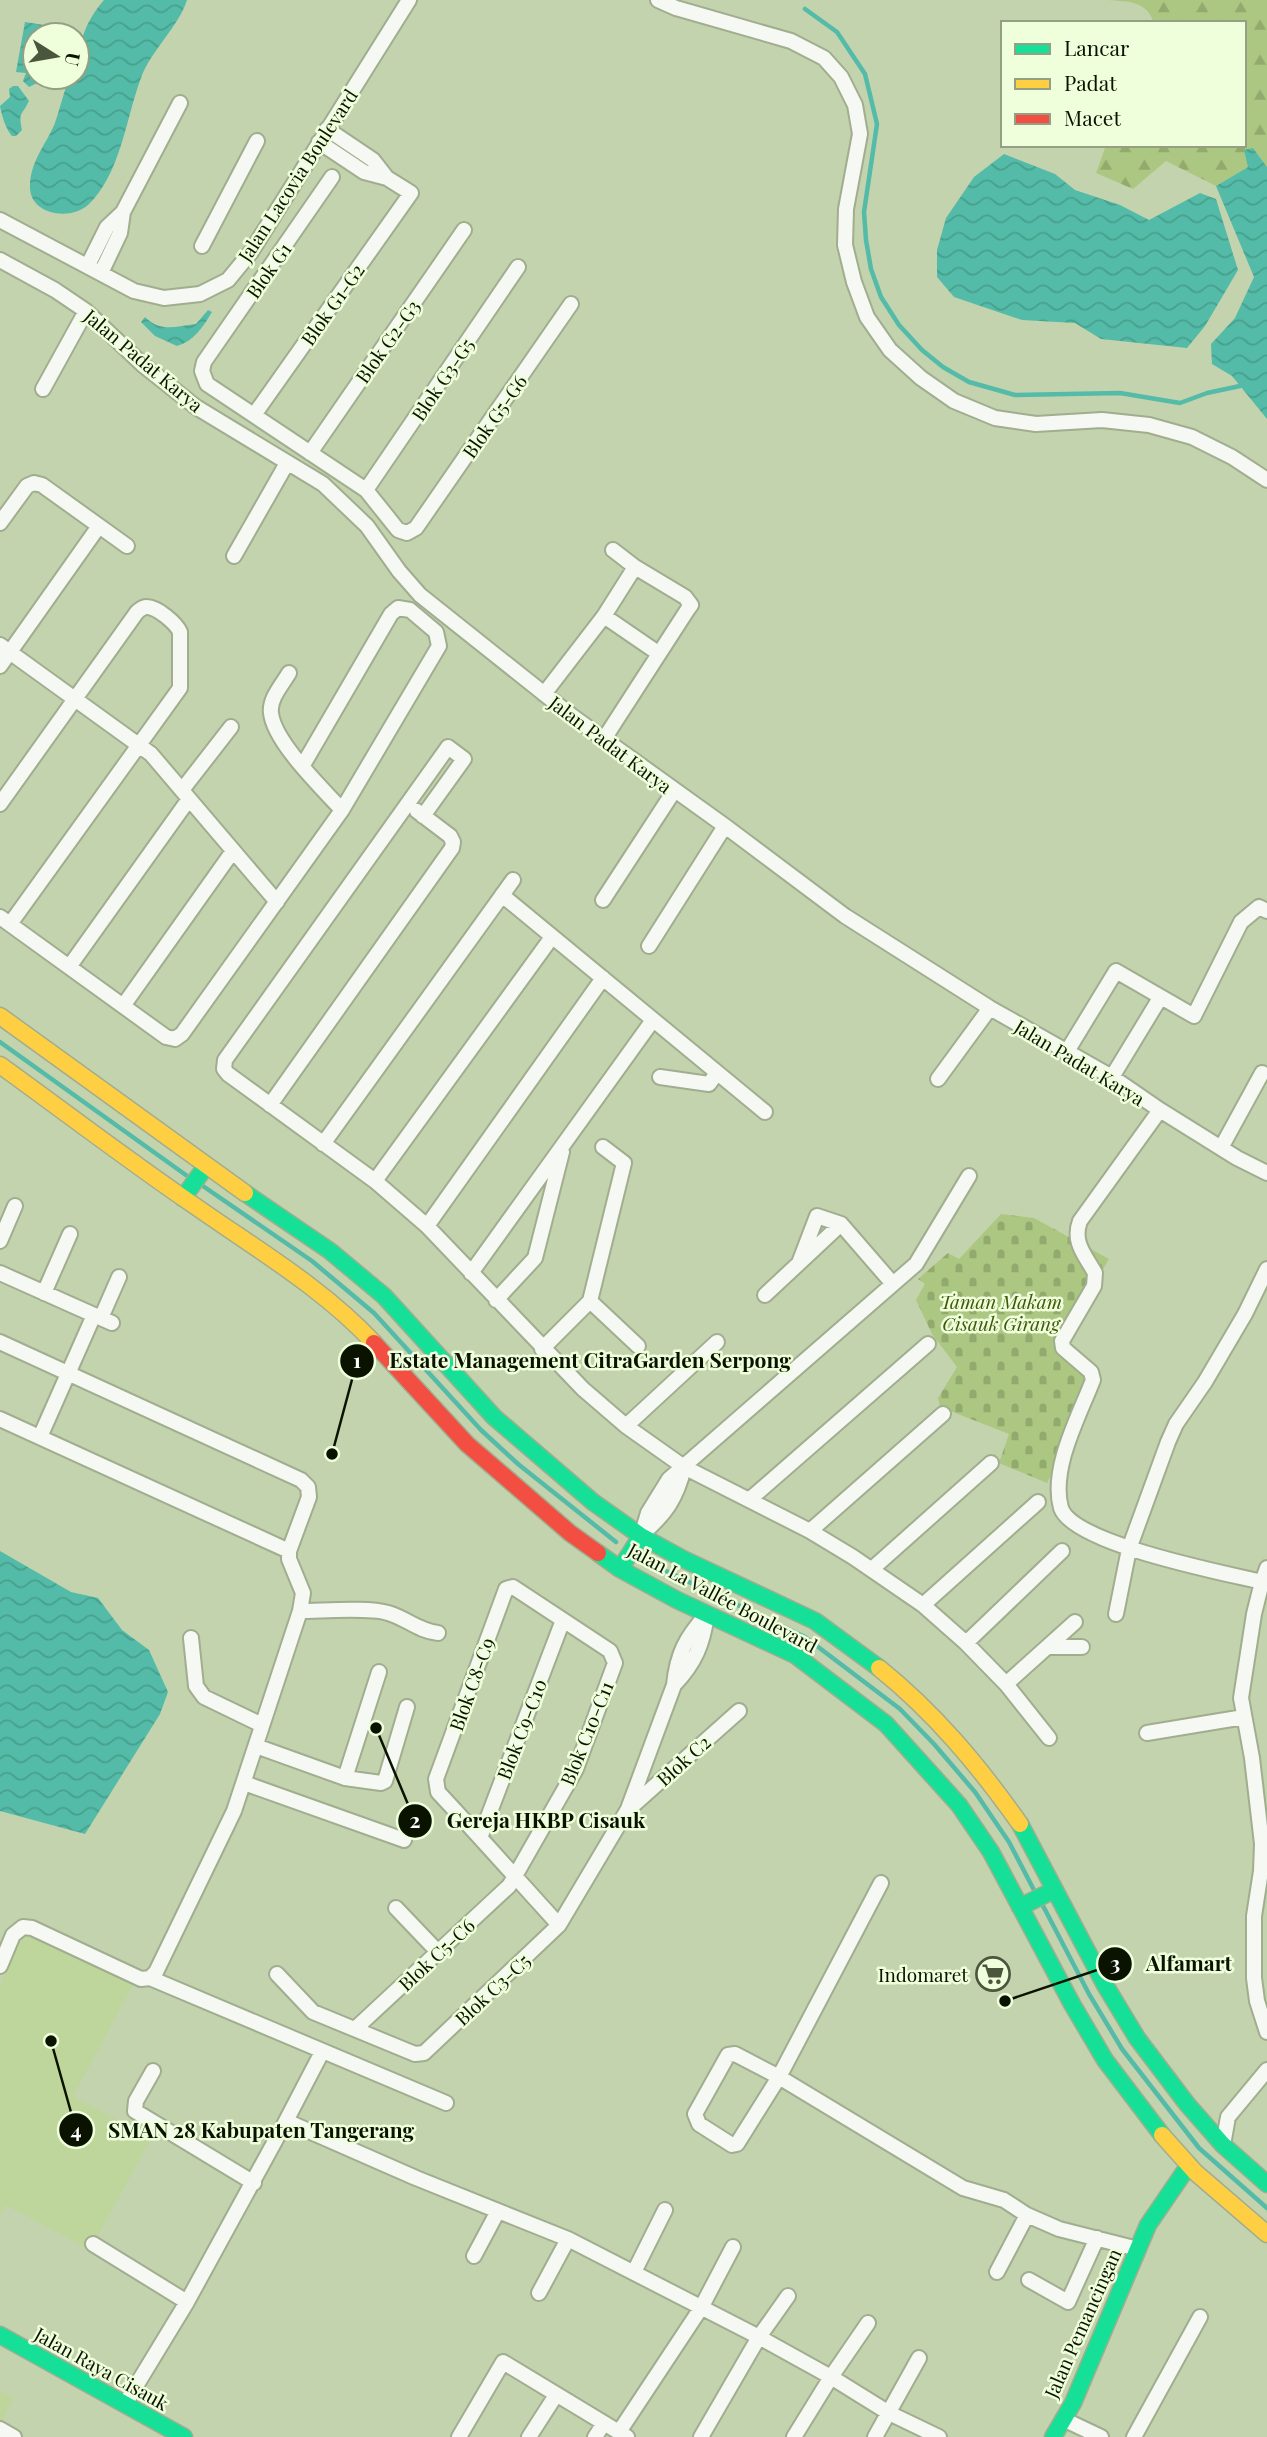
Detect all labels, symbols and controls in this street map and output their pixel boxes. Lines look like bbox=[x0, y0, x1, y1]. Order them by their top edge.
north arrow bbox=[21, 21, 91, 91]
legend bbox=[1001, 21, 1246, 147]
text: Lancar bbox=[1064, 33, 1130, 61]
text: U bbox=[60, 51, 88, 68]
text: Padat bbox=[1064, 68, 1117, 96]
street label: Jalan Lacovia Boulevard bbox=[231, 84, 363, 267]
text: Macet bbox=[1064, 103, 1121, 131]
street label: Blok G1 bbox=[239, 237, 297, 303]
street label: Blok G1-G2 bbox=[294, 258, 370, 350]
street label: Blok G2-G3 bbox=[349, 294, 425, 388]
street label: Jalan Padat Karya bbox=[78, 302, 209, 418]
street label: Blok G3-G5 bbox=[405, 332, 479, 426]
street label: Blok G5-G6 bbox=[456, 369, 532, 463]
street label: Jalan Padat Karya bbox=[543, 689, 678, 799]
street label: Jalan Padat Karya bbox=[1009, 1012, 1150, 1111]
park label: Taman Makam Cisauk Girang bbox=[940, 1288, 1062, 1336]
callout: Estate Management CitraGarden Serpong bbox=[340, 1340, 805, 1382]
text: 1 bbox=[353, 1345, 361, 1373]
text: Estate Management CitraGarden Serpong bbox=[389, 1345, 791, 1373]
street label: Jalan La Vallée Boulevard bbox=[623, 1535, 822, 1658]
street label: Blok C8-C9 bbox=[442, 1634, 500, 1734]
street label: Blok C9-C10 bbox=[490, 1675, 552, 1783]
street label: Blok C10-C11 bbox=[553, 1677, 619, 1789]
street label: Blok C2 bbox=[650, 1729, 716, 1791]
callout: Gereja HKBP Cisauk bbox=[398, 1800, 660, 1842]
text: 2 bbox=[410, 1805, 421, 1833]
text: Gereja HKBP Cisauk bbox=[447, 1805, 646, 1833]
street label: Blok C5-C6 bbox=[392, 1912, 480, 1996]
callout: Alfamart bbox=[1097, 1943, 1246, 1985]
street label: Blok C3-C5 bbox=[449, 1947, 535, 2031]
text: 3 bbox=[1110, 1948, 1120, 1976]
text: Alfamart bbox=[1145, 1948, 1233, 1976]
supermarket icon: Indomaret bbox=[974, 1955, 1012, 1993]
place label: Indomaret bbox=[878, 1961, 968, 1987]
callout: SMAN 28 Kabupaten Tangerang bbox=[58, 2109, 428, 2151]
text: 4 bbox=[70, 2115, 82, 2143]
text: SMAN 28 Kabupaten Tangerang bbox=[108, 2115, 414, 2143]
street label: Jalan Pemancingan bbox=[1037, 2244, 1127, 2403]
street label: Jalan Raya Cisauk bbox=[29, 2320, 174, 2416]

